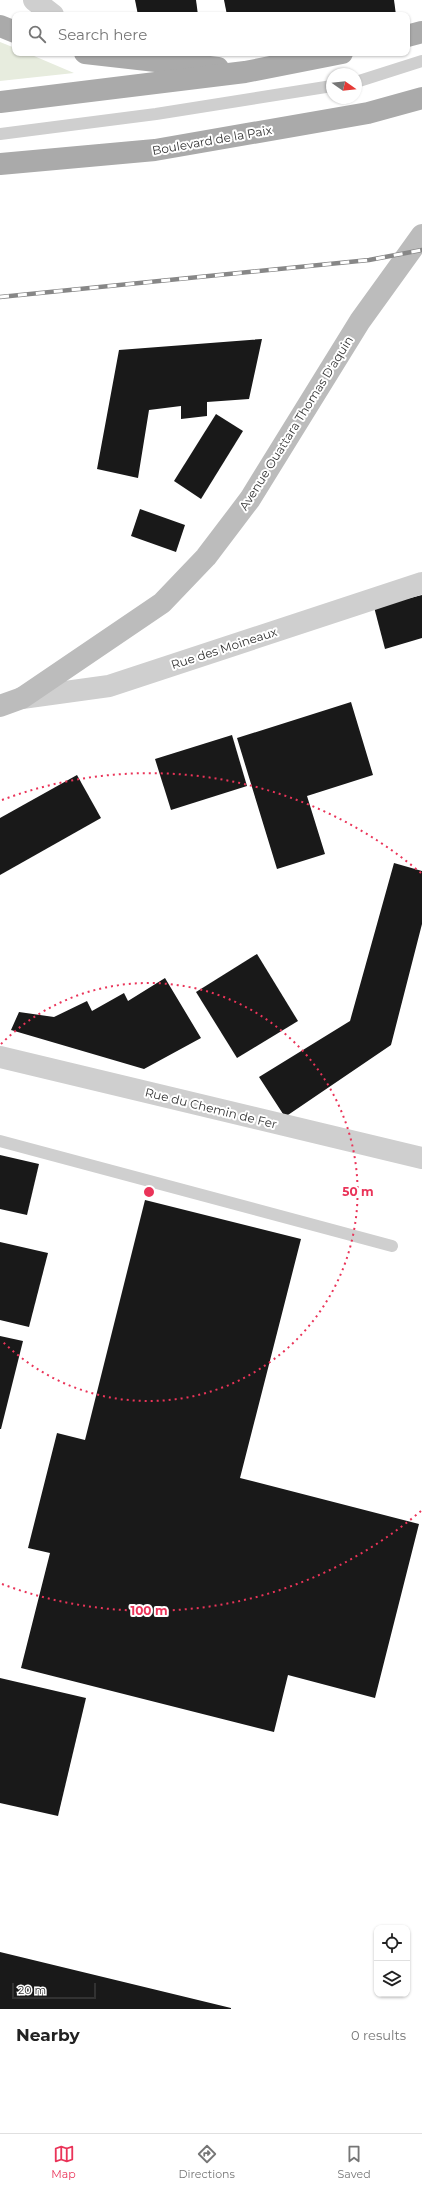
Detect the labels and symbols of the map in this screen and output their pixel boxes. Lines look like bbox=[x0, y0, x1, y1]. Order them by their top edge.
north arrow bbox=[326, 68, 362, 104]
street label: Boulevard de la Paix bbox=[151, 122, 274, 158]
street label: Avenue Ouattara Thomas D'aquin bbox=[236, 333, 356, 513]
street label: Rue des Moineaux bbox=[169, 624, 279, 672]
street label: Rue du Chemin de Fer bbox=[143, 1084, 279, 1132]
text: 50 m bbox=[342, 1184, 374, 1199]
centre of rings bbox=[142, 1185, 156, 1199]
text: 100 m bbox=[131, 1603, 167, 1618]
scale bar bbox=[12, 1981, 96, 2000]

